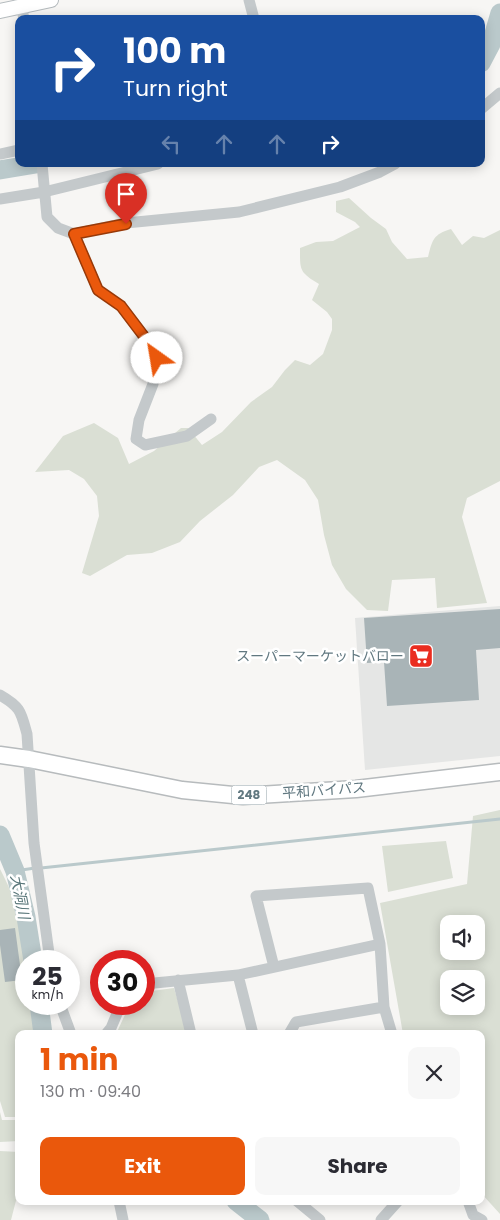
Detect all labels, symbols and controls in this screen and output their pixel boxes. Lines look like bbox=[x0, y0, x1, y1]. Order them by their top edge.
text: 100 m bbox=[123, 26, 226, 75]
icon: right bbox=[40, 35, 105, 100]
text: Turn right bbox=[123, 73, 228, 104]
icon: left bbox=[157, 130, 185, 158]
icon: ahead bbox=[210, 130, 238, 158]
icon: ahead bbox=[263, 130, 291, 158]
icon: right bbox=[316, 130, 344, 158]
pin bbox=[105, 173, 147, 224]
icon: arrive bbox=[112, 180, 140, 208]
position arrow bbox=[130, 331, 182, 383]
supermarket icon: スーパーマーケットバロー bbox=[408, 643, 434, 669]
place label: スーパーマーケットバロー bbox=[236, 646, 404, 666]
street label: 平和バイパス bbox=[282, 777, 366, 803]
road number: 248 bbox=[232, 786, 266, 804]
water label: 大洞川 bbox=[6, 873, 35, 923]
map controls bbox=[440, 915, 485, 1015]
button: sound bbox=[440, 915, 485, 960]
speed limit sign: 30 bbox=[90, 950, 155, 1015]
text: 25 bbox=[32, 959, 63, 994]
button: layers bbox=[440, 970, 485, 1015]
text: km/h bbox=[32, 986, 63, 1003]
text: 1 min bbox=[40, 1038, 118, 1081]
button: close bbox=[408, 1047, 460, 1099]
text: 130 m · 09:40 bbox=[40, 1080, 141, 1103]
button: Exit bbox=[40, 1137, 245, 1195]
button: Share bbox=[255, 1137, 460, 1195]

